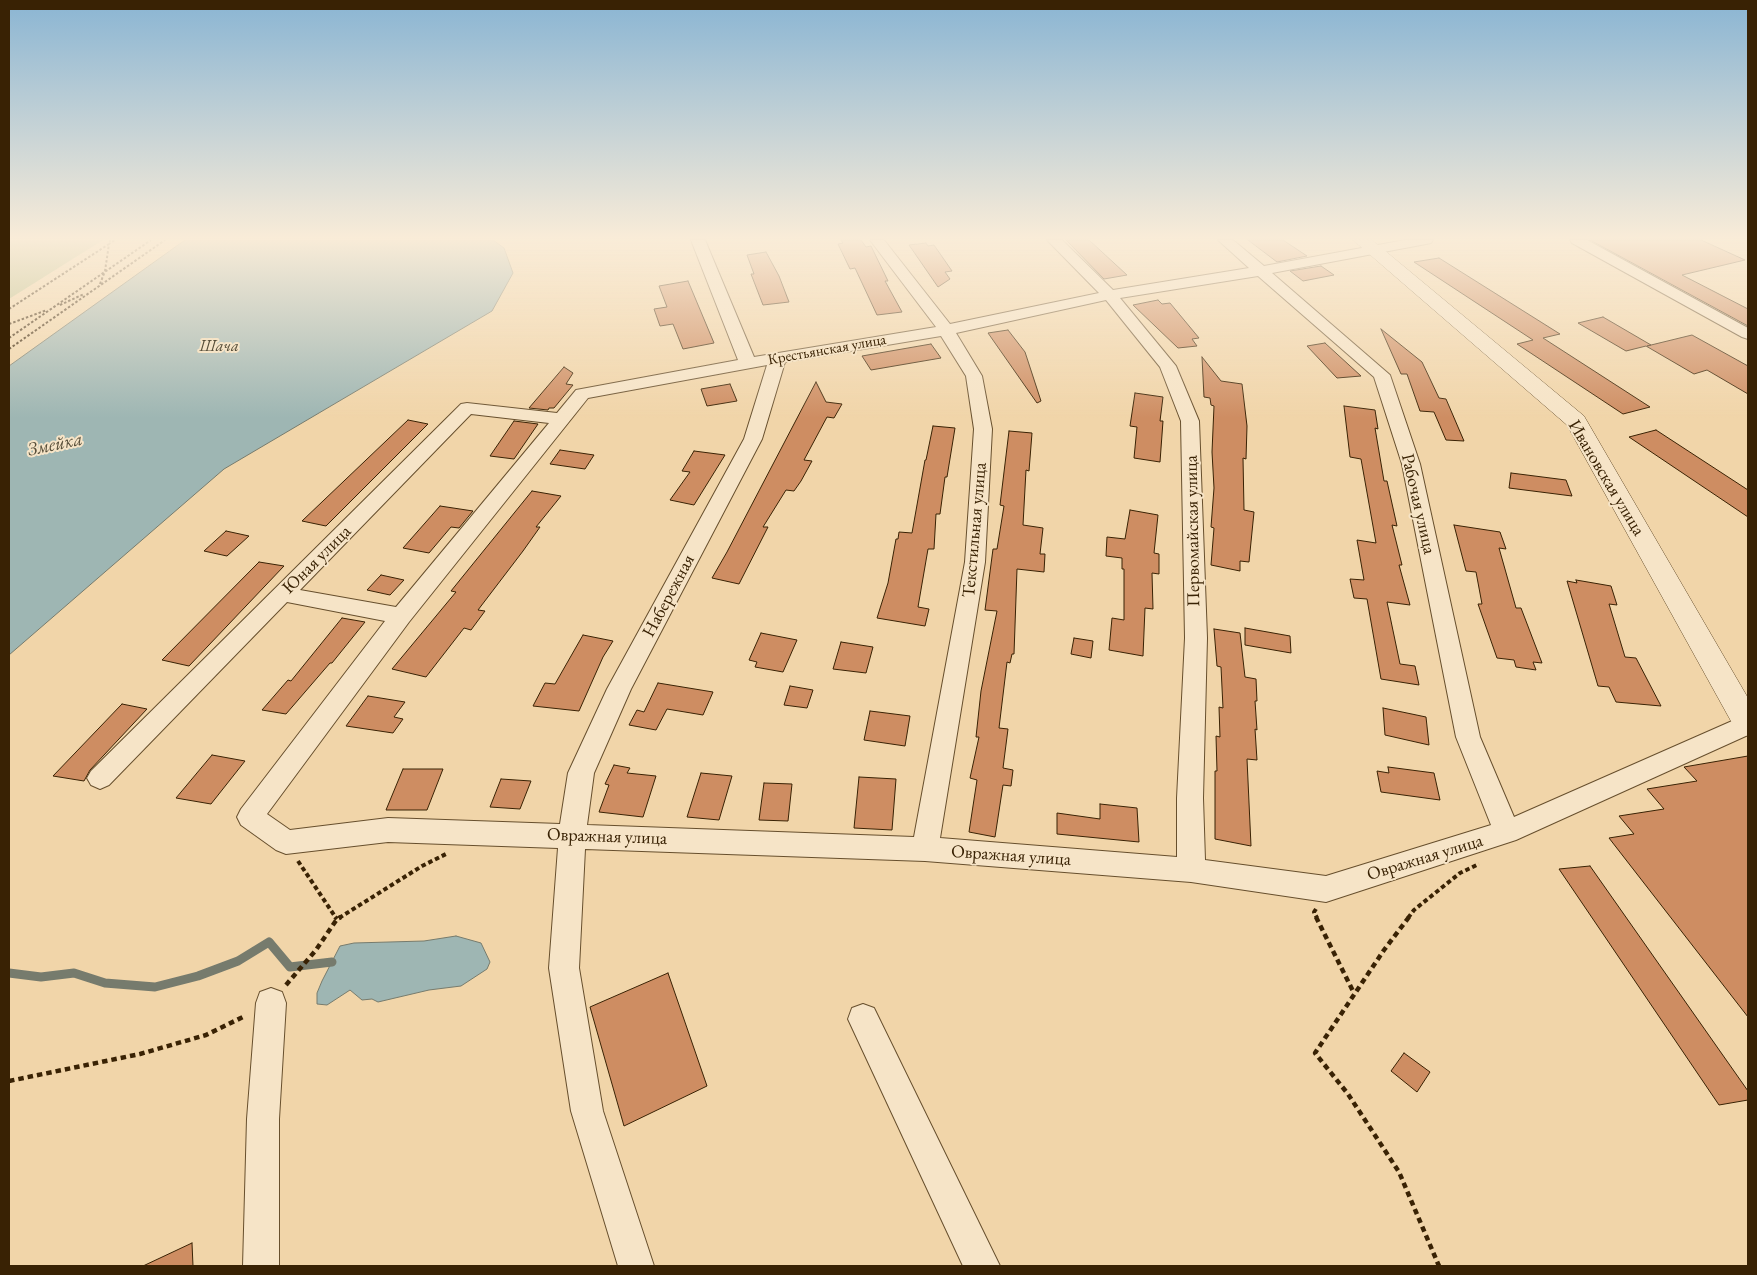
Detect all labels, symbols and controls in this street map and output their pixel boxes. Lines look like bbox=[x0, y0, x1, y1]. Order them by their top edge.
street label: Крестьянская улица bbox=[766, 331, 888, 369]
water label: Шача bbox=[199, 337, 239, 357]
street label: Ивановская улица bbox=[1563, 416, 1649, 540]
water label: Змейка bbox=[25, 428, 85, 462]
street label: Рабочая улица bbox=[1396, 452, 1440, 556]
street label: Первомайская улица bbox=[1181, 455, 1205, 607]
street label: Текстильная улица bbox=[958, 462, 992, 598]
street label: Юная улица bbox=[278, 521, 356, 599]
street label: Набережная bbox=[638, 551, 700, 641]
street label: Овражная улица bbox=[547, 824, 667, 850]
street label: Овражная улица bbox=[1364, 830, 1486, 886]
street label: Овражная улица bbox=[950, 841, 1072, 871]

